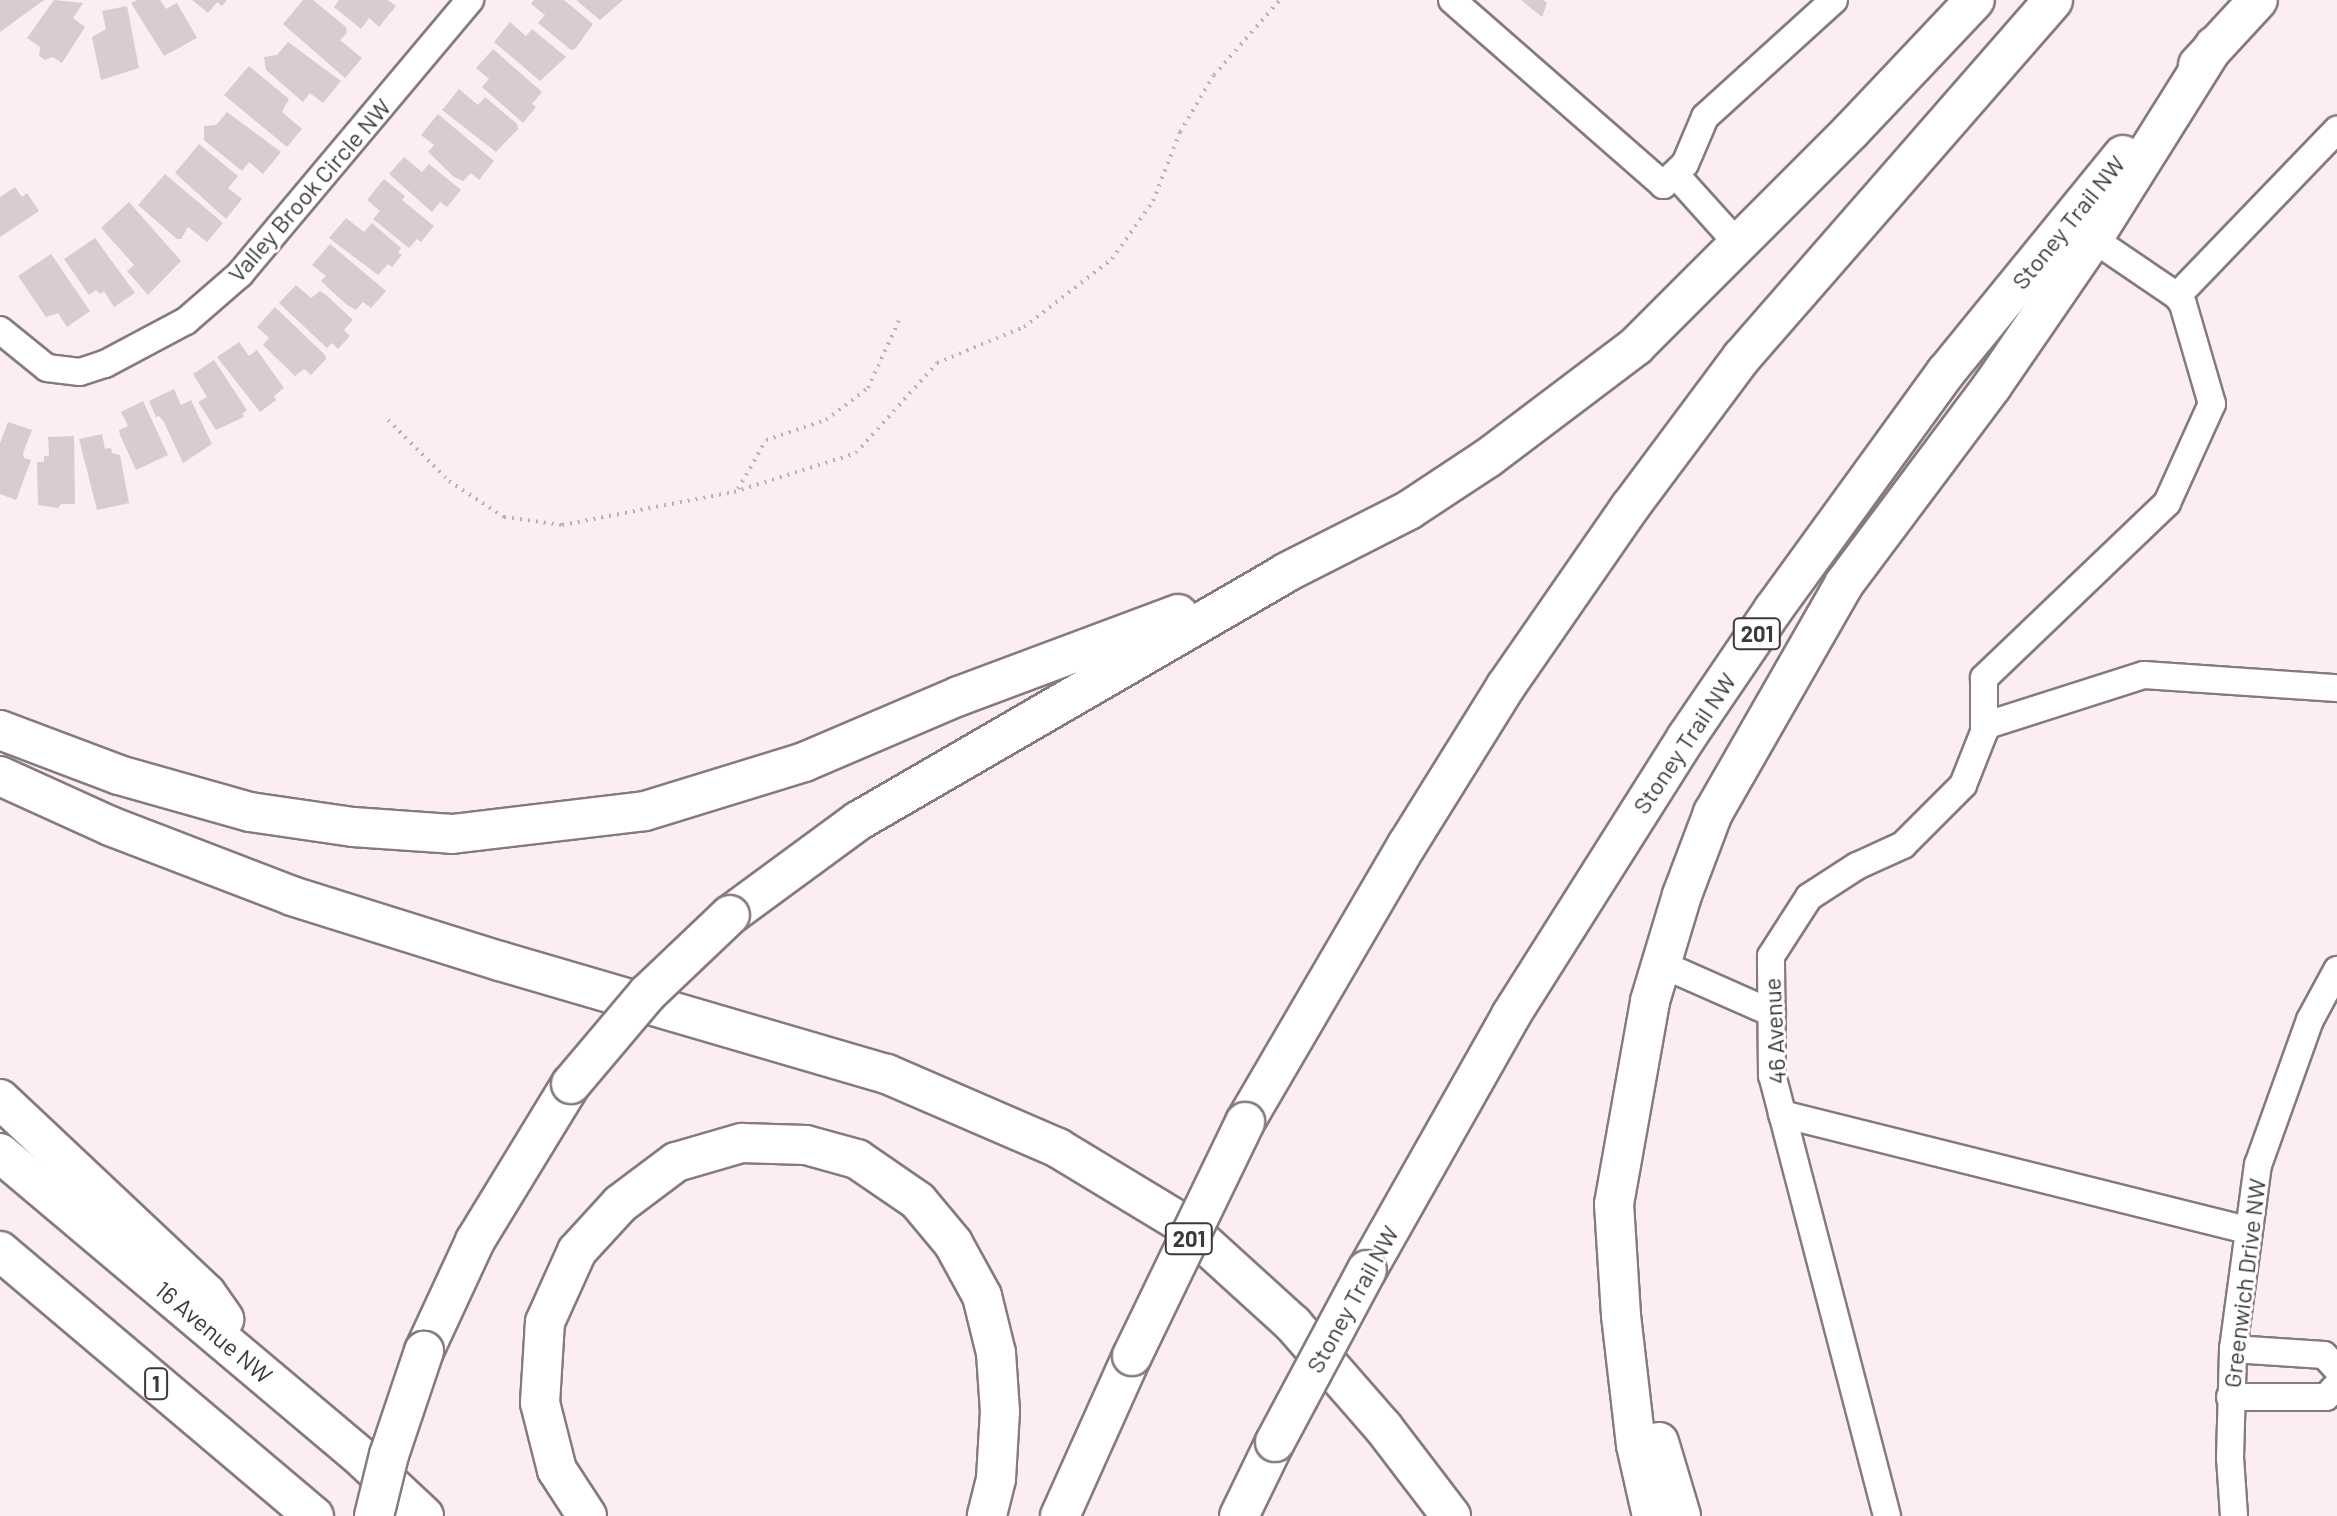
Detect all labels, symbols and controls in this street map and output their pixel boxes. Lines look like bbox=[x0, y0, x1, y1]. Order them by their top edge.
street label: Valley Brook Circle NW bbox=[222, 92, 396, 288]
street label: Stoney Trail NW bbox=[2005, 149, 2131, 295]
road number: 201 bbox=[1731, 616, 1783, 652]
street label: Stoney Trail NW bbox=[1626, 667, 1742, 819]
street label: 46 Avenue bbox=[1757, 977, 1791, 1085]
street label: Greenwich Drive NW bbox=[2217, 1177, 2271, 1389]
street label: Stoney Trail NW bbox=[1300, 1220, 1404, 1378]
road number: 201 bbox=[1163, 1221, 1215, 1257]
street label: 16 Avenue NW bbox=[150, 1275, 278, 1389]
road number: 1 bbox=[144, 1366, 168, 1402]

